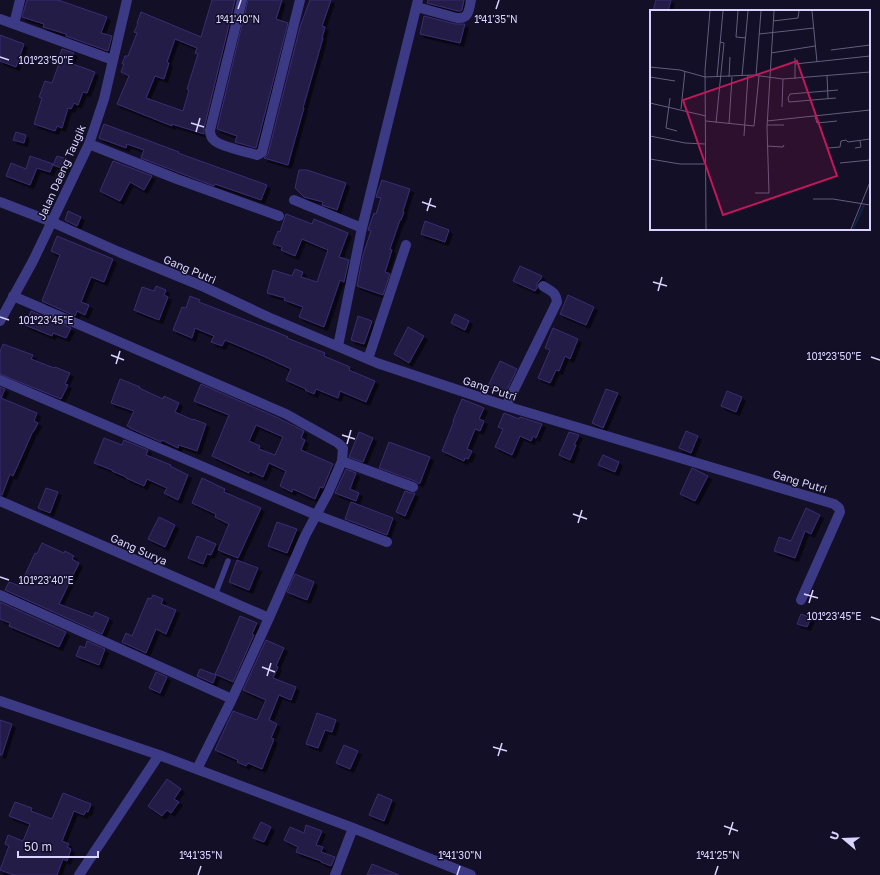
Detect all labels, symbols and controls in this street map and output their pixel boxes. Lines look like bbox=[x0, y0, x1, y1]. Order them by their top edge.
inset map bbox=[650, 10, 870, 230]
text: 1°41'40"N bbox=[216, 13, 260, 25]
text: 1°41'35"N bbox=[474, 13, 518, 25]
text: 101°23'50"E bbox=[19, 54, 73, 66]
street label: Jalan Daeng Taugik bbox=[34, 122, 88, 222]
street label: Gang Putri bbox=[162, 252, 218, 286]
text: 101°23'45"E bbox=[19, 314, 73, 326]
text: 101°23'50"E bbox=[807, 350, 861, 362]
street label: Gang Putri bbox=[461, 373, 519, 403]
street label: Gang Putri bbox=[771, 467, 829, 495]
street label: Gang Surya bbox=[109, 531, 169, 567]
text: 101°23'40"E bbox=[18, 574, 74, 586]
text: 101°23'45"E bbox=[807, 610, 861, 622]
north arrow bbox=[824, 819, 864, 859]
text: U bbox=[827, 830, 842, 841]
scale bar bbox=[18, 833, 98, 859]
text: 50 m bbox=[24, 839, 52, 854]
text: 1°41'35"N bbox=[179, 849, 223, 861]
text: 1°41'30"N bbox=[438, 849, 482, 861]
text: 1°41'25"N bbox=[696, 849, 740, 861]

